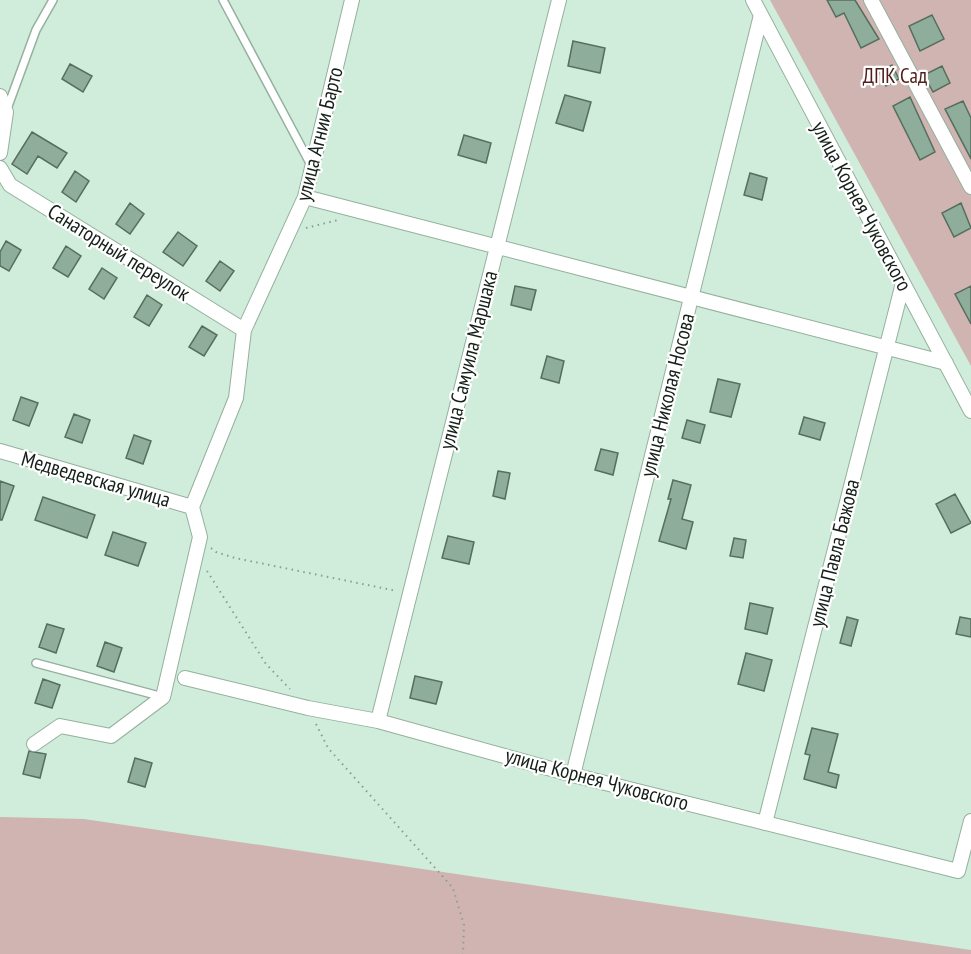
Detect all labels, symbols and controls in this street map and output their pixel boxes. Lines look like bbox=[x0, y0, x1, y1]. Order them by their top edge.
park label: ДПК Сад bbox=[863, 62, 927, 89]
street label: улица Агнии Барто bbox=[289, 64, 349, 204]
street label: улица Корнея Чуковского bbox=[806, 116, 918, 296]
street label: Санаторный переулок bbox=[43, 197, 195, 307]
street label: улица Самуила Маршака bbox=[433, 268, 503, 452]
street label: улица Николая Носова bbox=[634, 310, 700, 480]
street label: Медведевская улица bbox=[18, 445, 174, 513]
street label: улица Павла Бажова bbox=[803, 476, 865, 630]
street label: улица Корнея Чуковского bbox=[502, 742, 692, 816]

